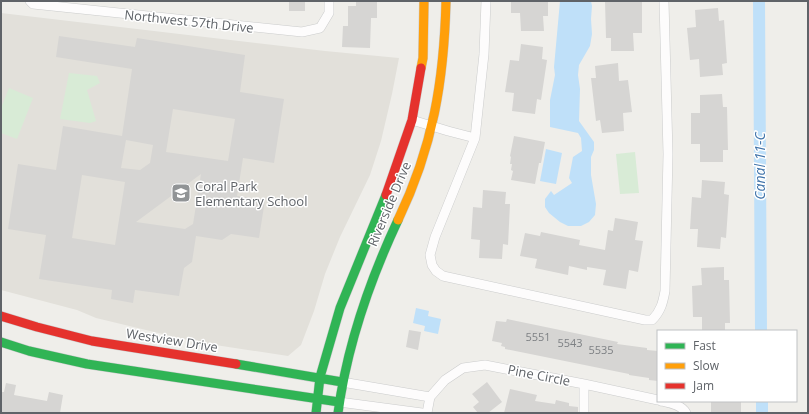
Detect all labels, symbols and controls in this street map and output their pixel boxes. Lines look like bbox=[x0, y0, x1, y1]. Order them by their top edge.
street label: Northwest 57th Drive bbox=[124, 5, 254, 37]
water label: Canal 11-C bbox=[750, 132, 769, 200]
street label: Riverside Drive bbox=[363, 159, 415, 249]
place label: Coral Park Elementary School bbox=[195, 177, 307, 210]
school or university icon: Coral Park Elementary School bbox=[170, 182, 192, 204]
street label: Westview Drive bbox=[125, 324, 219, 356]
house number: 5551 bbox=[525, 329, 551, 344]
legend bbox=[657, 330, 797, 402]
house number: 5543 bbox=[557, 335, 583, 350]
text: Fast bbox=[693, 337, 716, 354]
house number: 5535 bbox=[588, 342, 614, 357]
text: Slow bbox=[693, 357, 720, 374]
street label: Pine Circle bbox=[506, 360, 572, 390]
text: Jam bbox=[692, 377, 714, 394]

